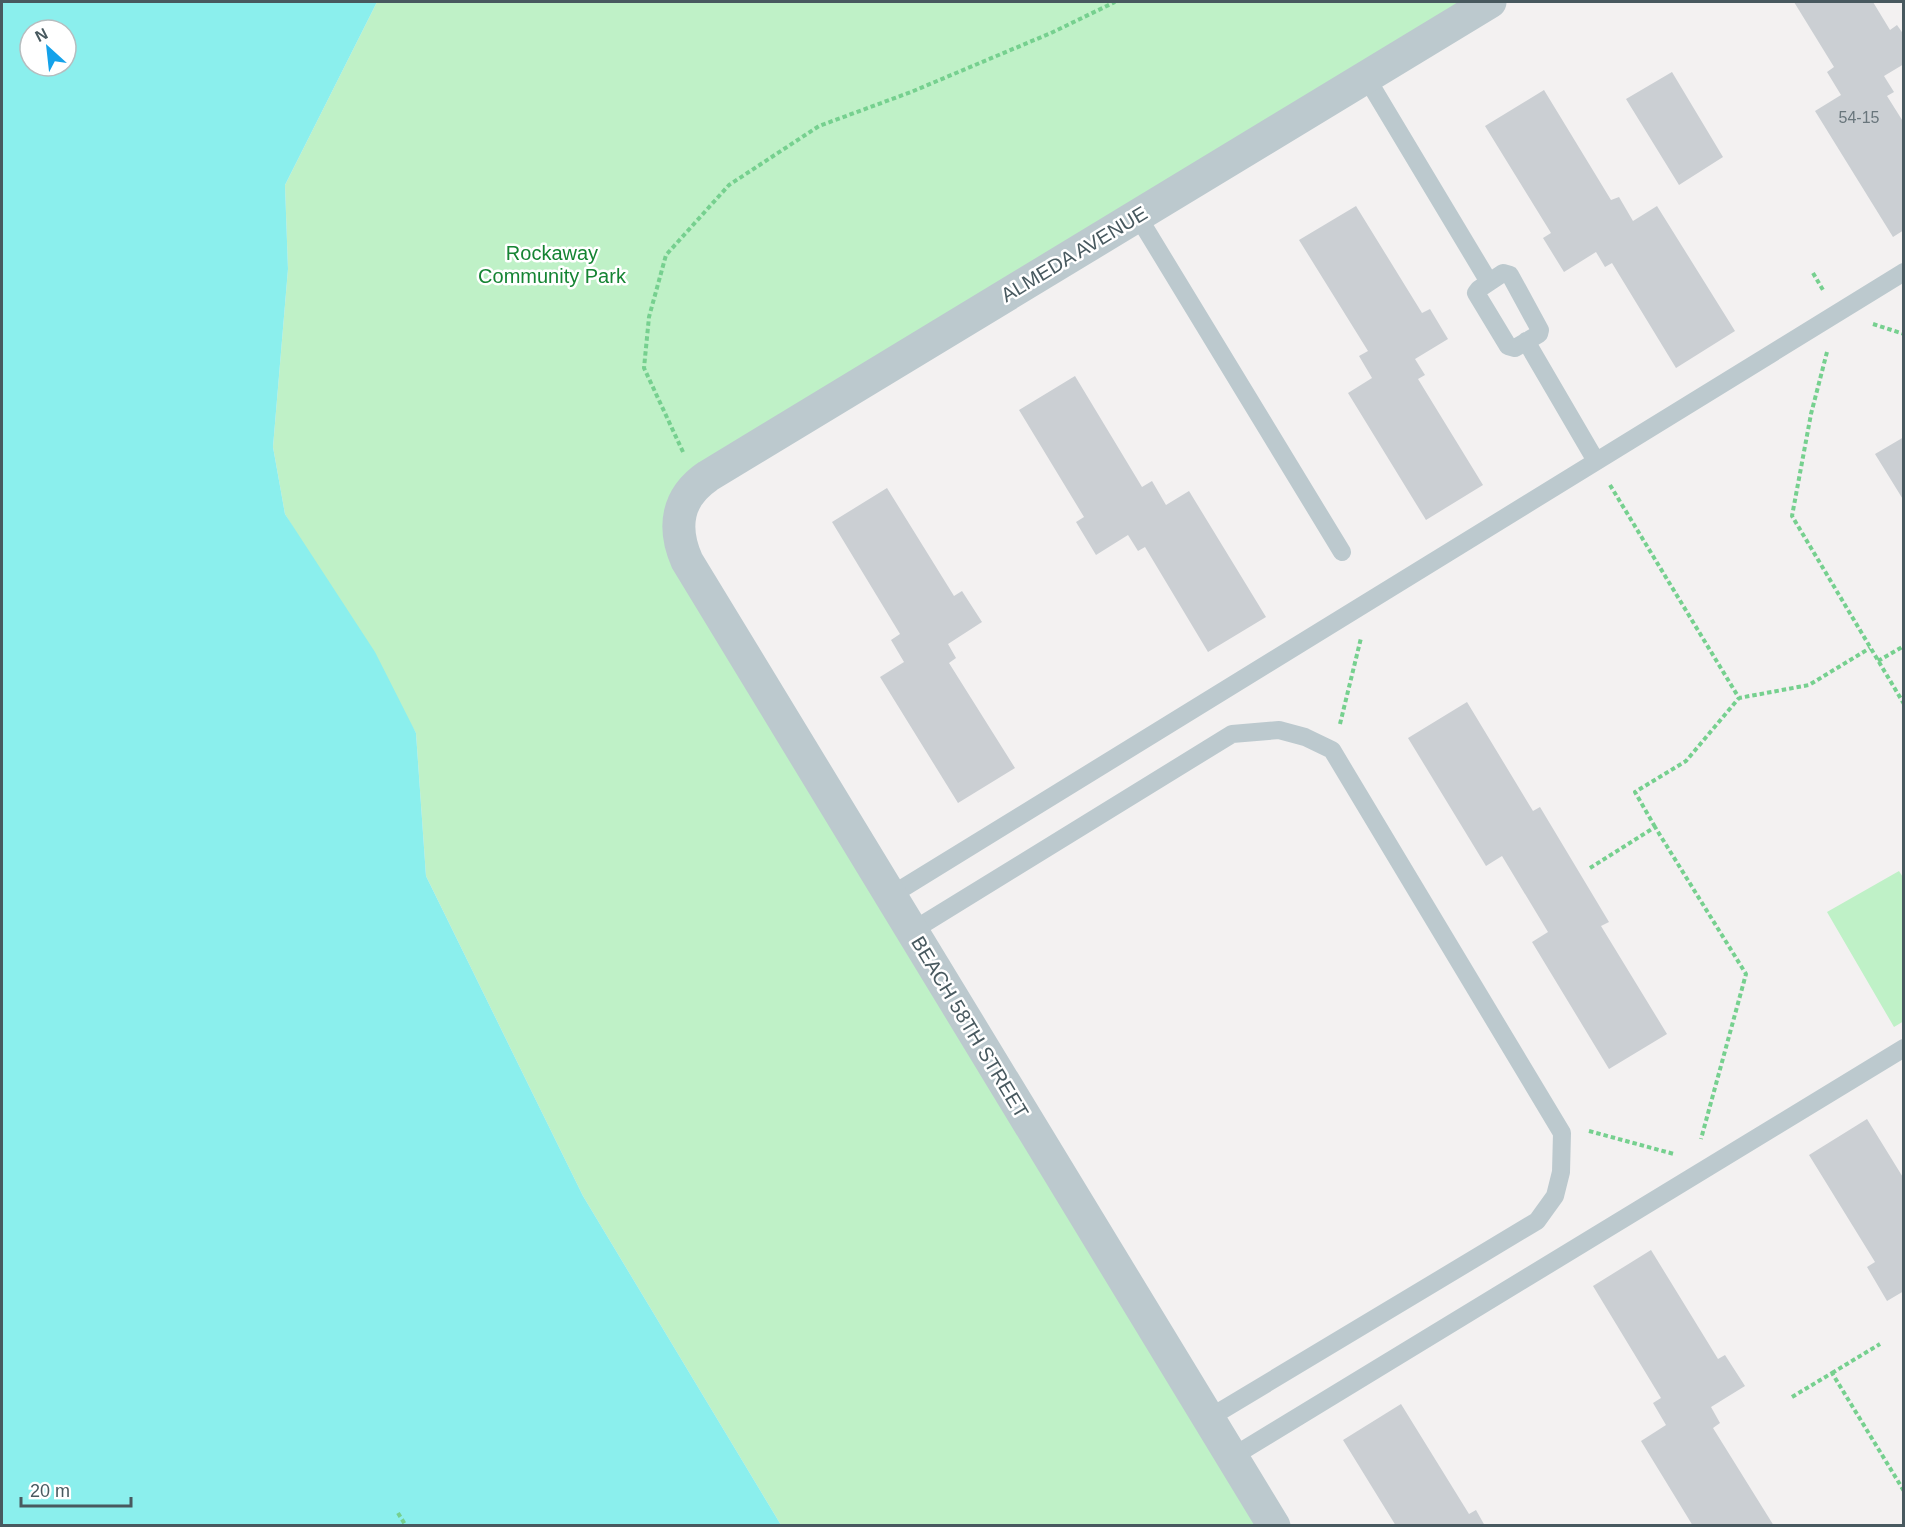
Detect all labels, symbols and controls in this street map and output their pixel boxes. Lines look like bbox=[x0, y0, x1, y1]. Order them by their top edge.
north arrow bbox=[18, 18, 78, 78]
text: N bbox=[32, 25, 50, 45]
house number: 54-15 bbox=[1839, 109, 1880, 126]
street label: ALMEDA AVENUE bbox=[997, 202, 1151, 306]
park label: Rockaway Community Park bbox=[478, 242, 627, 287]
street label: BEACH 58TH STREET bbox=[907, 932, 1033, 1122]
scale bar bbox=[21, 1470, 130, 1508]
text: 20 m bbox=[30, 1481, 70, 1501]

